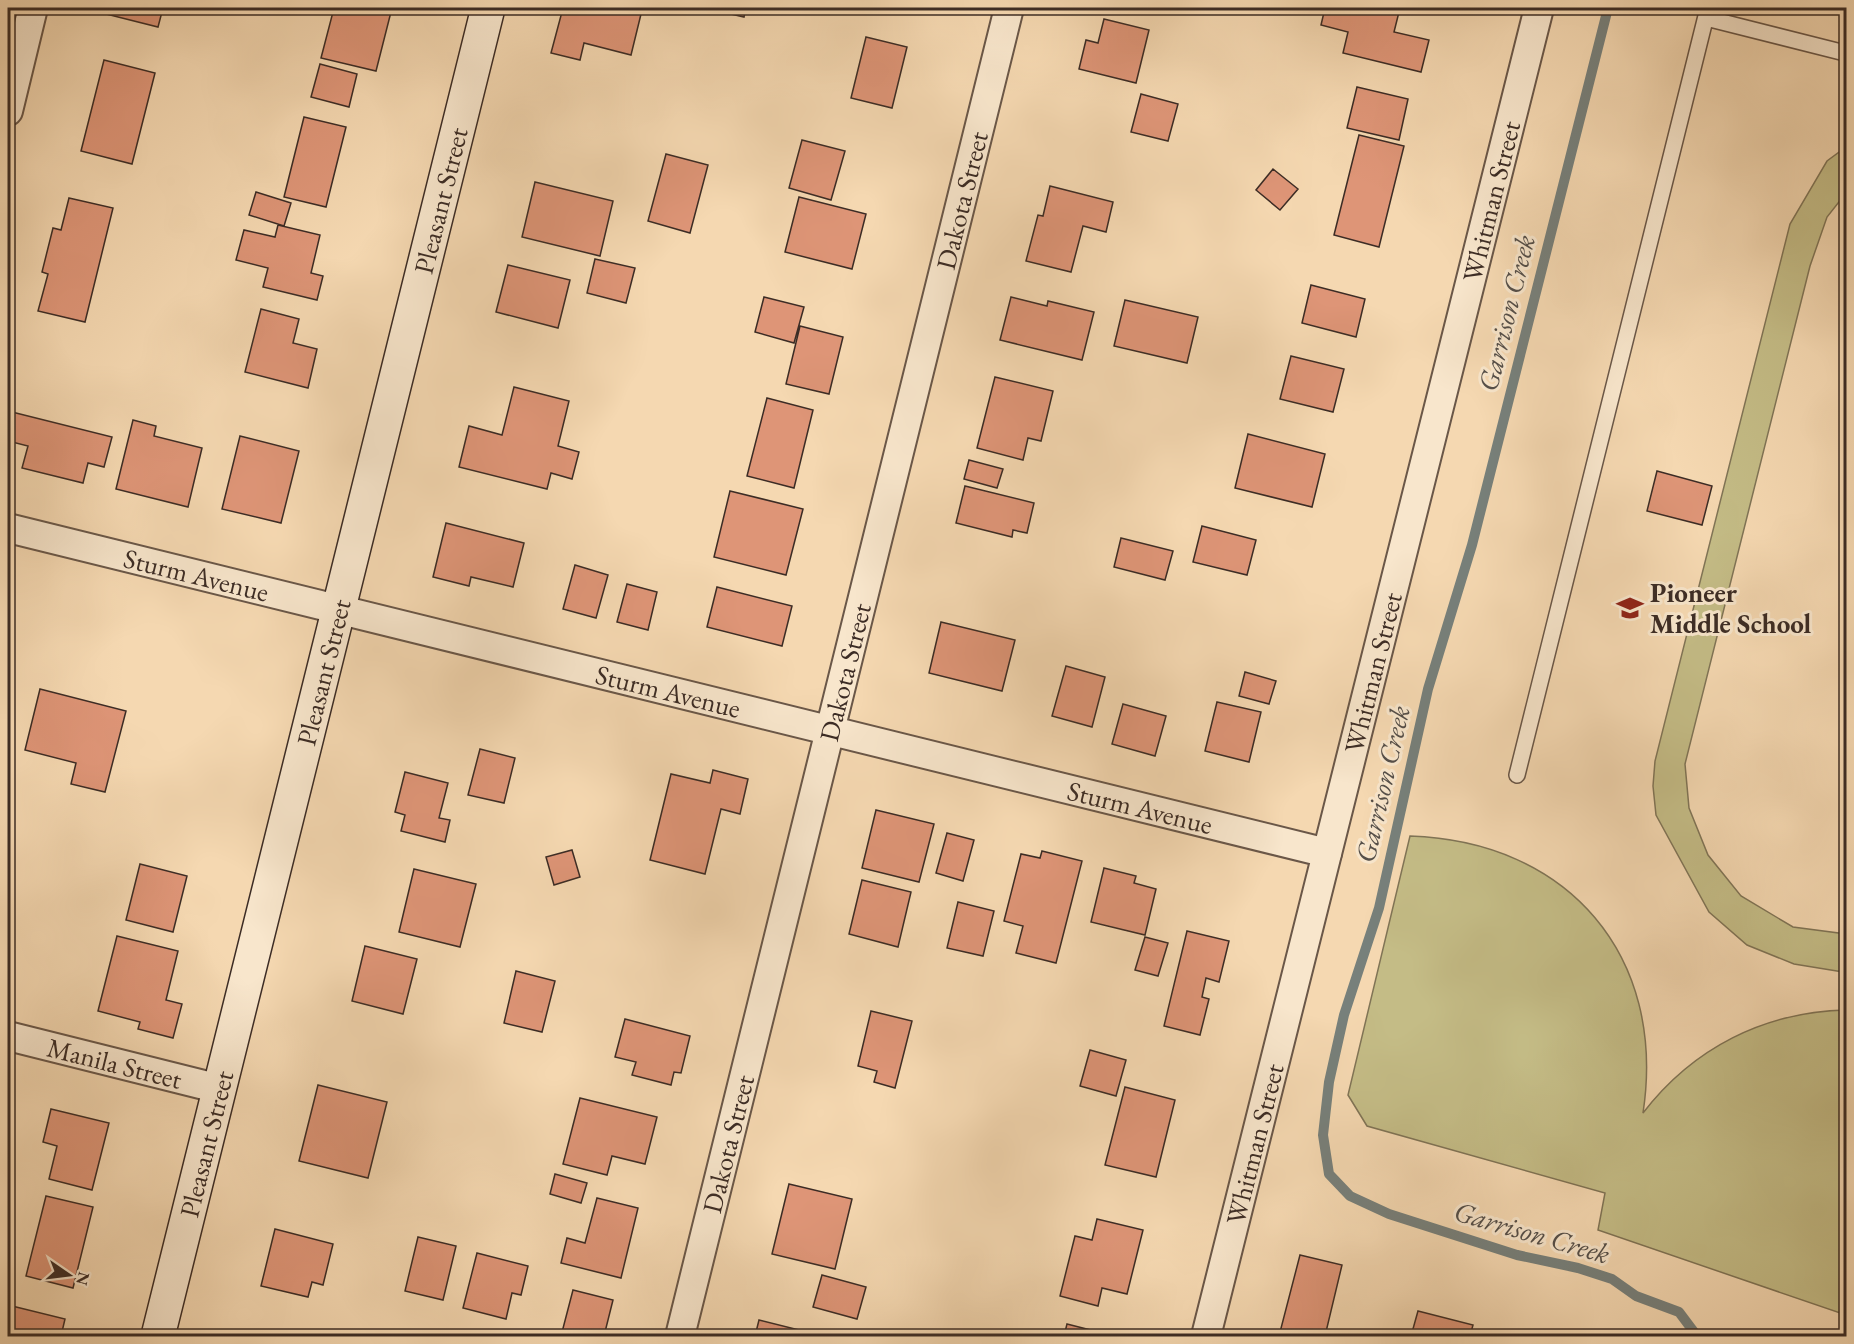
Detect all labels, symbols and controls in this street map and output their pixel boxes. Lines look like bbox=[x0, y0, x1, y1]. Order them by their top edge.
street label: Whitman Street bbox=[1454, 117, 1528, 285]
street label: Pleasant Street bbox=[405, 123, 475, 277]
street label: Dakota Street bbox=[927, 127, 995, 273]
water label: Garrison Creek bbox=[1469, 231, 1543, 395]
street label: Sturm Avenue bbox=[120, 540, 273, 609]
place label: Pioneer Middle School bbox=[1650, 575, 1811, 641]
street label: Whitman Street bbox=[1335, 588, 1409, 757]
school or university icon: Pioneer Middle School bbox=[1615, 593, 1645, 623]
street label: Pleasant Street bbox=[288, 595, 358, 749]
street label: Dakota Street bbox=[811, 599, 879, 745]
street label: Sturm Avenue bbox=[592, 656, 744, 725]
water label: Garrison Creek bbox=[1346, 702, 1418, 866]
street label: Sturm Avenue bbox=[1064, 772, 1216, 842]
street label: Manila Street bbox=[44, 1029, 186, 1096]
street label: Whitman Street bbox=[1217, 1059, 1291, 1228]
street label: Pleasant Street bbox=[171, 1066, 241, 1221]
street label: Dakota Street bbox=[694, 1071, 762, 1217]
water label: Garrison Creek bbox=[1450, 1193, 1614, 1271]
north arrow bbox=[39, 1245, 99, 1305]
text: N bbox=[71, 1270, 95, 1287]

